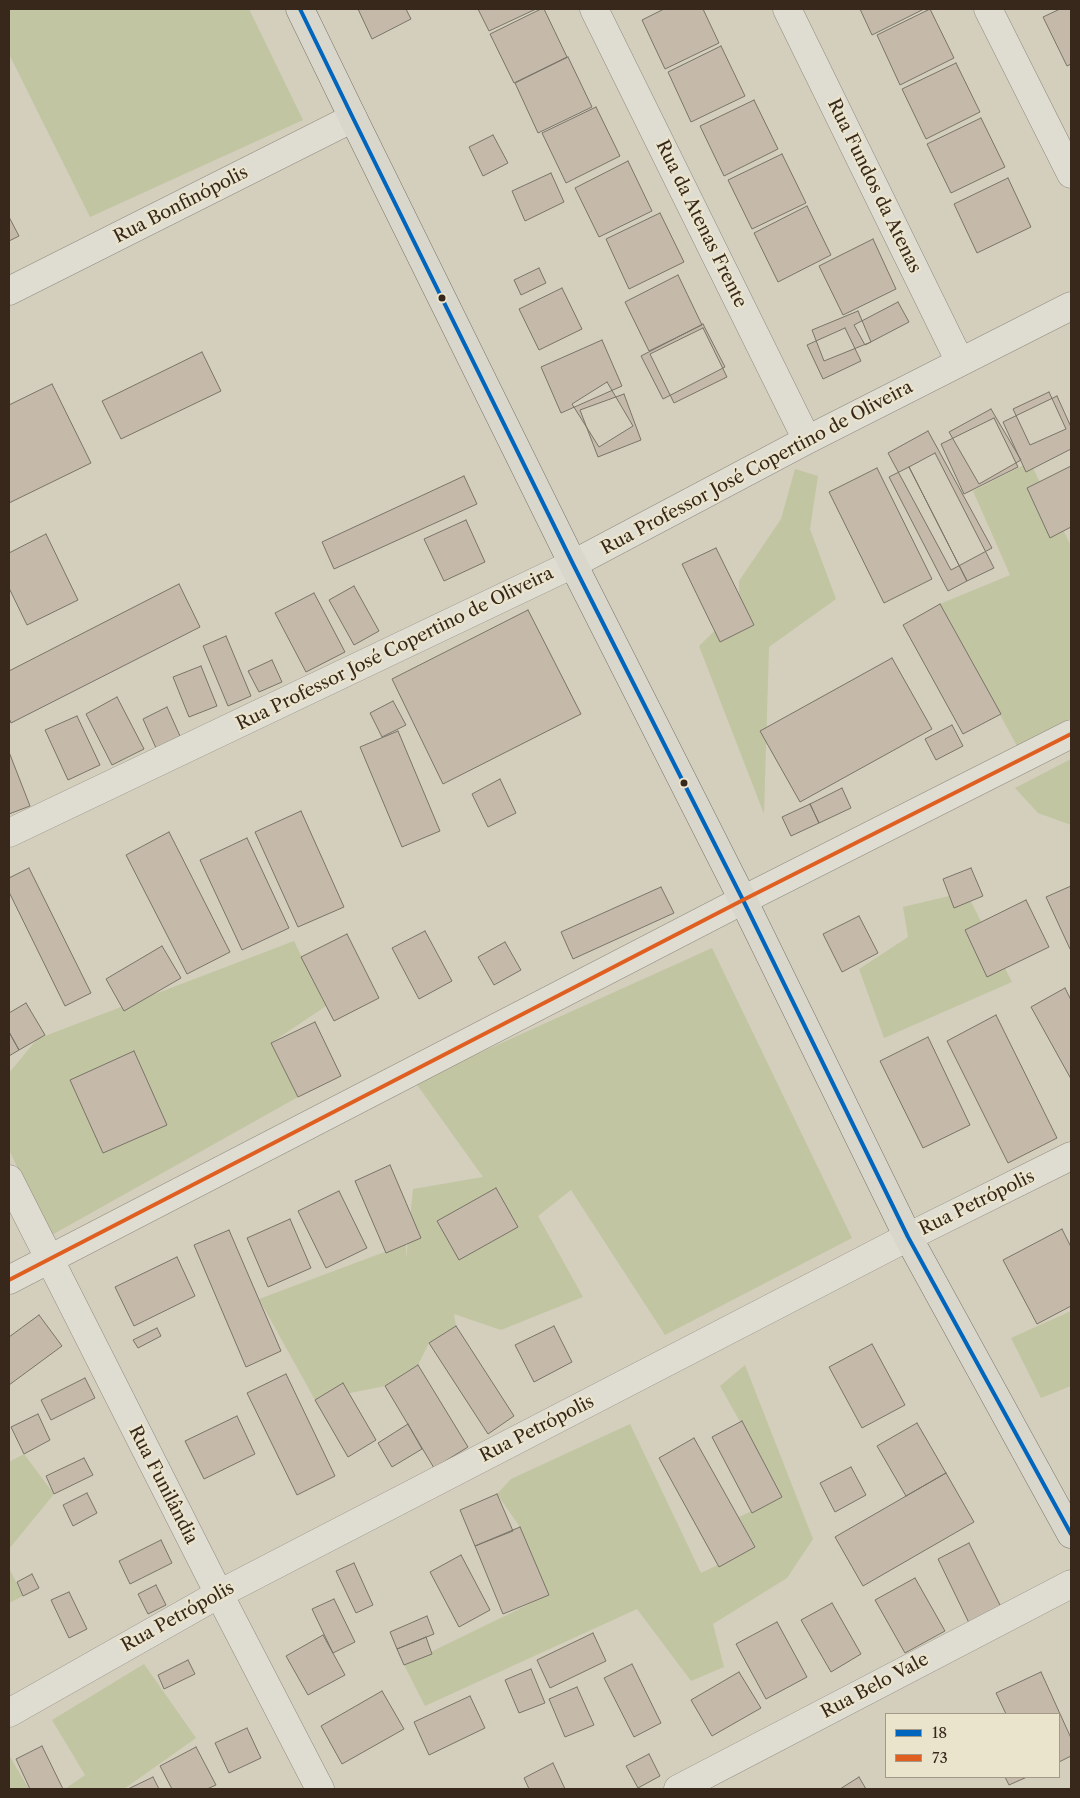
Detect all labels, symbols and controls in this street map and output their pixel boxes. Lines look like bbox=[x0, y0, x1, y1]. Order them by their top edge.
street label: Rua Fundos da Atenas bbox=[823, 96, 925, 276]
street label: Rua da Atenas Frente bbox=[651, 137, 751, 311]
street label: Rua Bonfinópolis bbox=[110, 162, 252, 248]
unlabelled marker bbox=[437, 293, 447, 303]
street label: Rua Professor José Copertino de Oliveira bbox=[598, 376, 916, 560]
street label: Rua Professor José Copertino de Oliveira bbox=[233, 563, 557, 735]
unlabelled marker bbox=[679, 778, 689, 788]
street label: Rua Petrópolis bbox=[916, 1166, 1038, 1240]
street label: Rua Petrópolis bbox=[476, 1391, 598, 1467]
street label: Rua Funilândia bbox=[124, 1422, 202, 1548]
street label: Rua Petrópolis bbox=[118, 1577, 238, 1657]
street label: Rua Belo Vale bbox=[818, 1649, 932, 1723]
legend bbox=[885, 1713, 1060, 1778]
text: 18 bbox=[932, 1723, 947, 1742]
text: 73 bbox=[932, 1748, 948, 1767]

